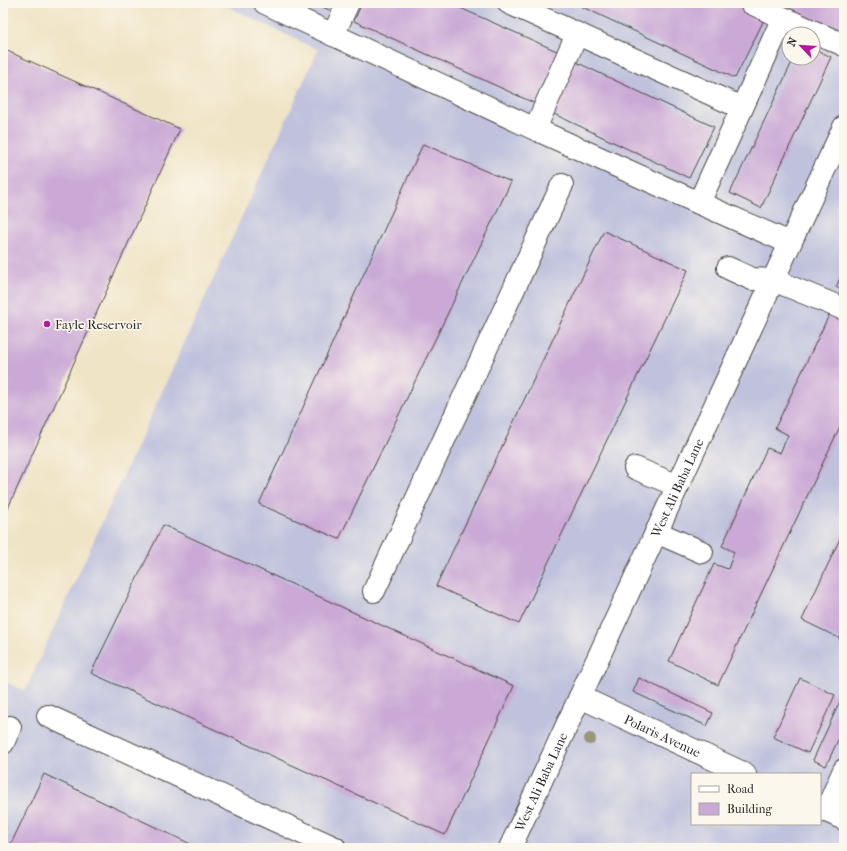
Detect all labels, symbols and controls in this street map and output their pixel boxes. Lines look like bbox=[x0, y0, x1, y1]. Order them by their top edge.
north arrow bbox=[781, 26, 821, 66]
text: N bbox=[785, 35, 800, 49]
place label: Fayle Reservoir bbox=[55, 317, 142, 332]
marker: Fayle Reservoir bbox=[42, 319, 52, 329]
street label: West Ali Baba Lane bbox=[647, 435, 706, 540]
street label: Polaris Avenue bbox=[622, 711, 704, 760]
street label: West Ali Baba Lane bbox=[511, 729, 570, 834]
legend bbox=[691, 773, 821, 825]
text: Road bbox=[727, 782, 754, 796]
text: Building bbox=[727, 802, 772, 816]

